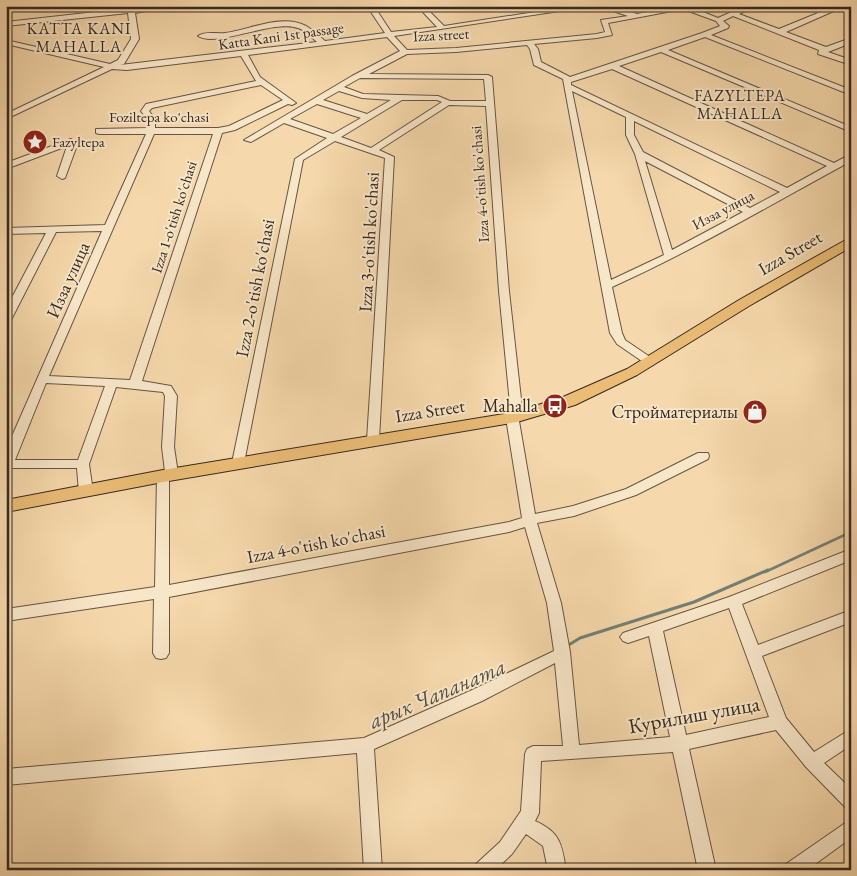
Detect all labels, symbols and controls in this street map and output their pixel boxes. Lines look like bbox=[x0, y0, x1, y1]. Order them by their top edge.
street label: Katta Kani 1st passage bbox=[217, 17, 345, 54]
district label: KATTA KANI MAHALLA bbox=[27, 18, 131, 57]
street label: Izza street bbox=[412, 24, 470, 45]
district label: FAZYLTEPA MAHALLA bbox=[694, 85, 786, 124]
street label: Foziltepa ko'chasi bbox=[109, 107, 209, 126]
street label: Izza 4-o'tish ko'chasi bbox=[466, 125, 493, 243]
place icon: Fazyltepa bbox=[22, 129, 48, 155]
place label: Fazyltepa bbox=[52, 132, 105, 151]
street label: Izza 1-o'tish ko'chasi bbox=[146, 158, 201, 275]
street label: Izza 3-o'tish ko'chasi bbox=[353, 171, 384, 313]
street label: Изза улица bbox=[688, 185, 757, 234]
street label: Izza 2-o'tish ko'chasi bbox=[230, 216, 279, 359]
street label: Izza Street bbox=[754, 225, 826, 280]
street label: Изза улица bbox=[41, 237, 95, 321]
bus stop icon: Mahalla bbox=[542, 393, 568, 419]
street label: Izza Street bbox=[394, 394, 467, 427]
place label: Mahalla bbox=[483, 394, 539, 417]
shop icon: Стройматериалы bbox=[742, 399, 768, 425]
place label: Стройматериалы bbox=[612, 400, 738, 423]
street label: Izza 4-o'tish ko'chasi bbox=[245, 519, 388, 568]
water label: арык Чапаната bbox=[364, 652, 510, 736]
street label: Курилиш улица bbox=[626, 690, 762, 739]

